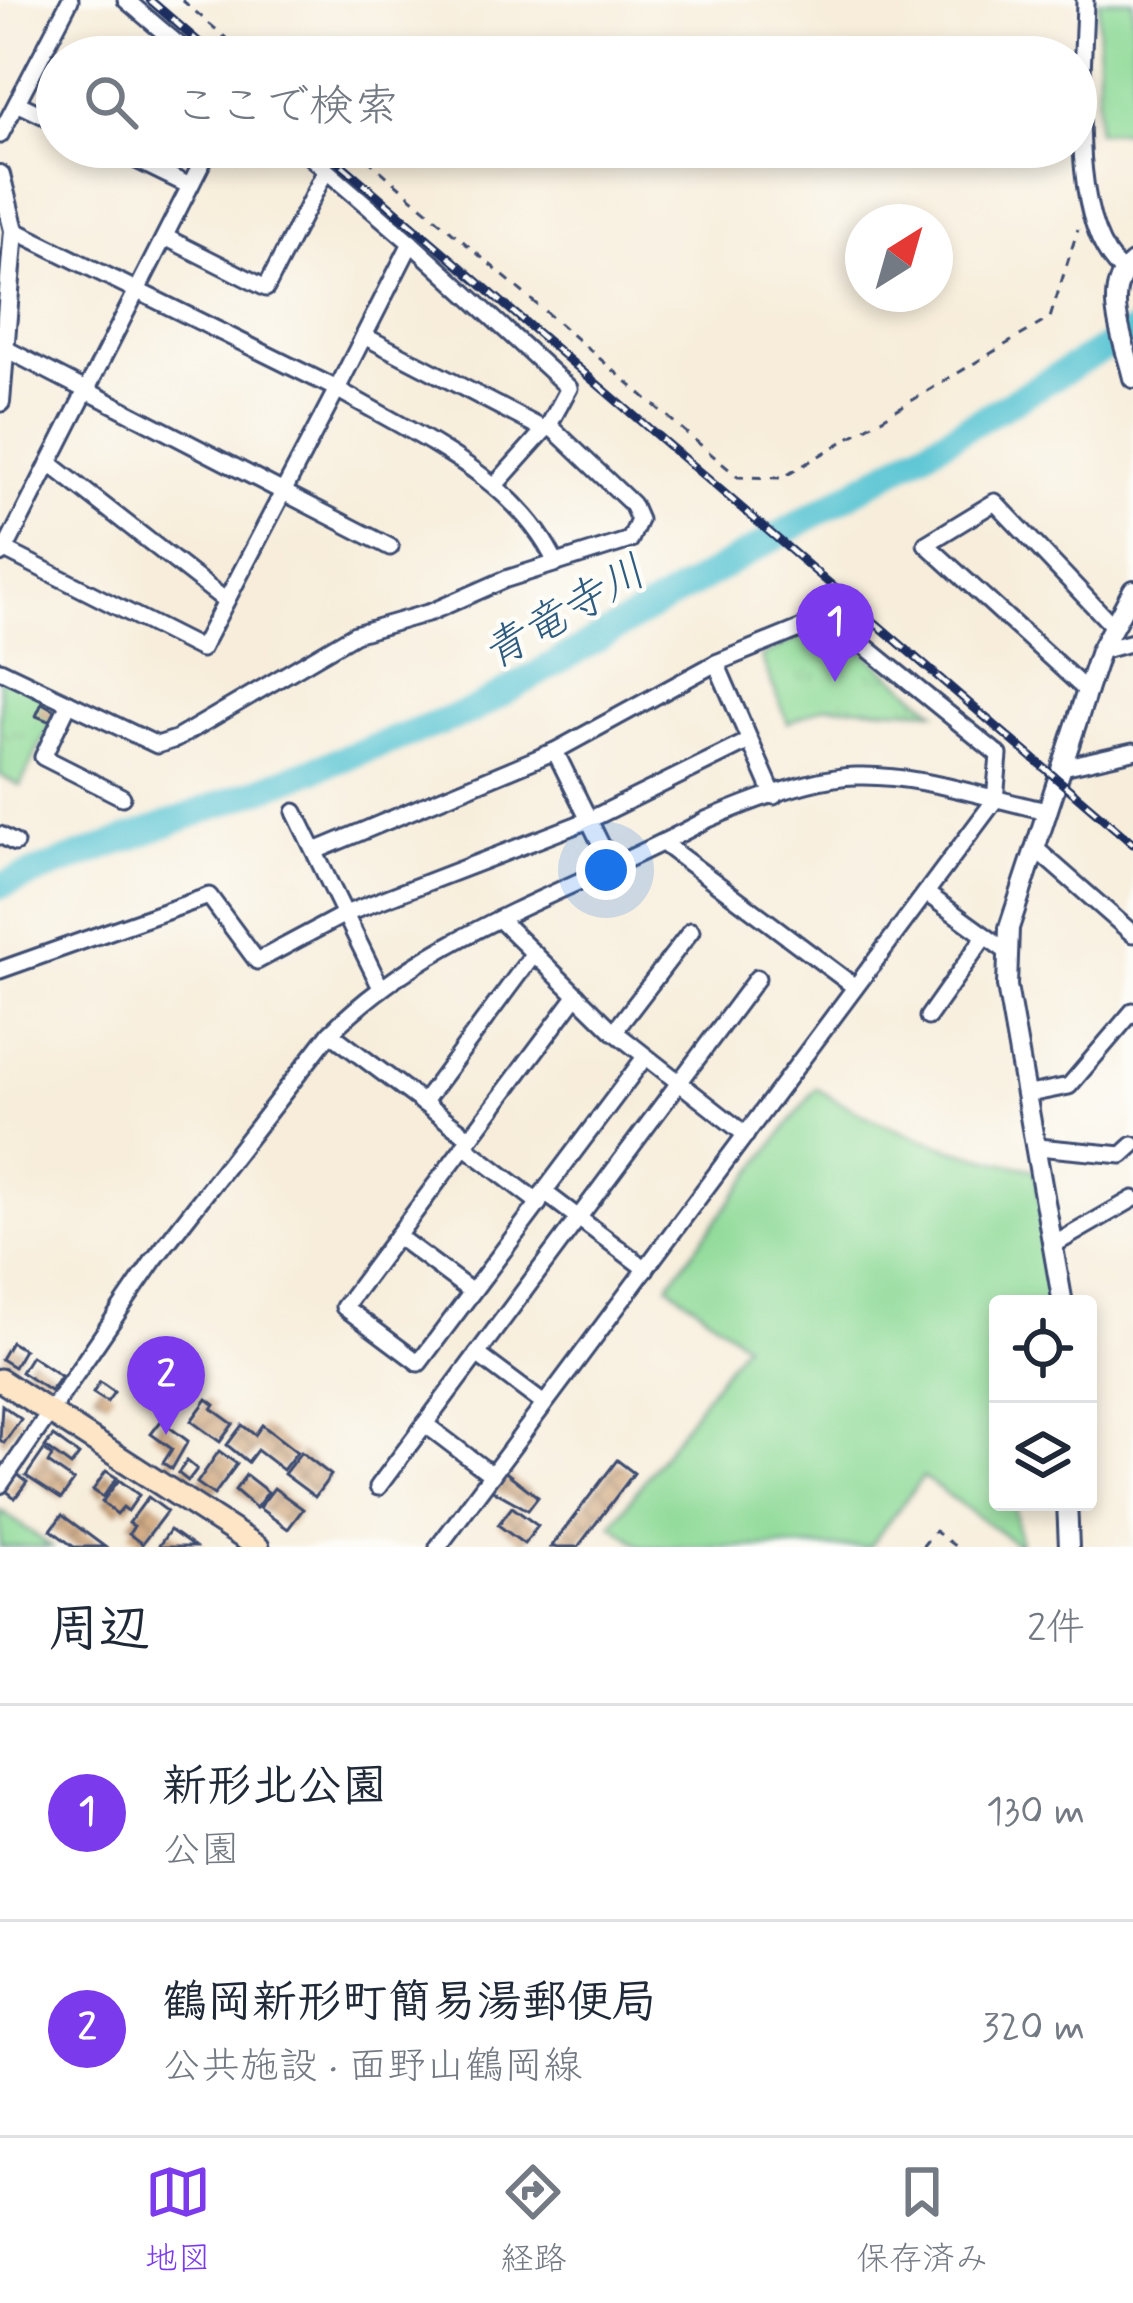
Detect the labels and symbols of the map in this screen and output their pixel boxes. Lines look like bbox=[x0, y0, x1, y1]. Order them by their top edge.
north arrow bbox=[845, 204, 953, 312]
water label: 青竜寺川 bbox=[472, 543, 657, 685]
pin: 1 bbox=[796, 583, 874, 682]
your location bbox=[576, 840, 636, 900]
pin: 2 bbox=[127, 1336, 205, 1435]

